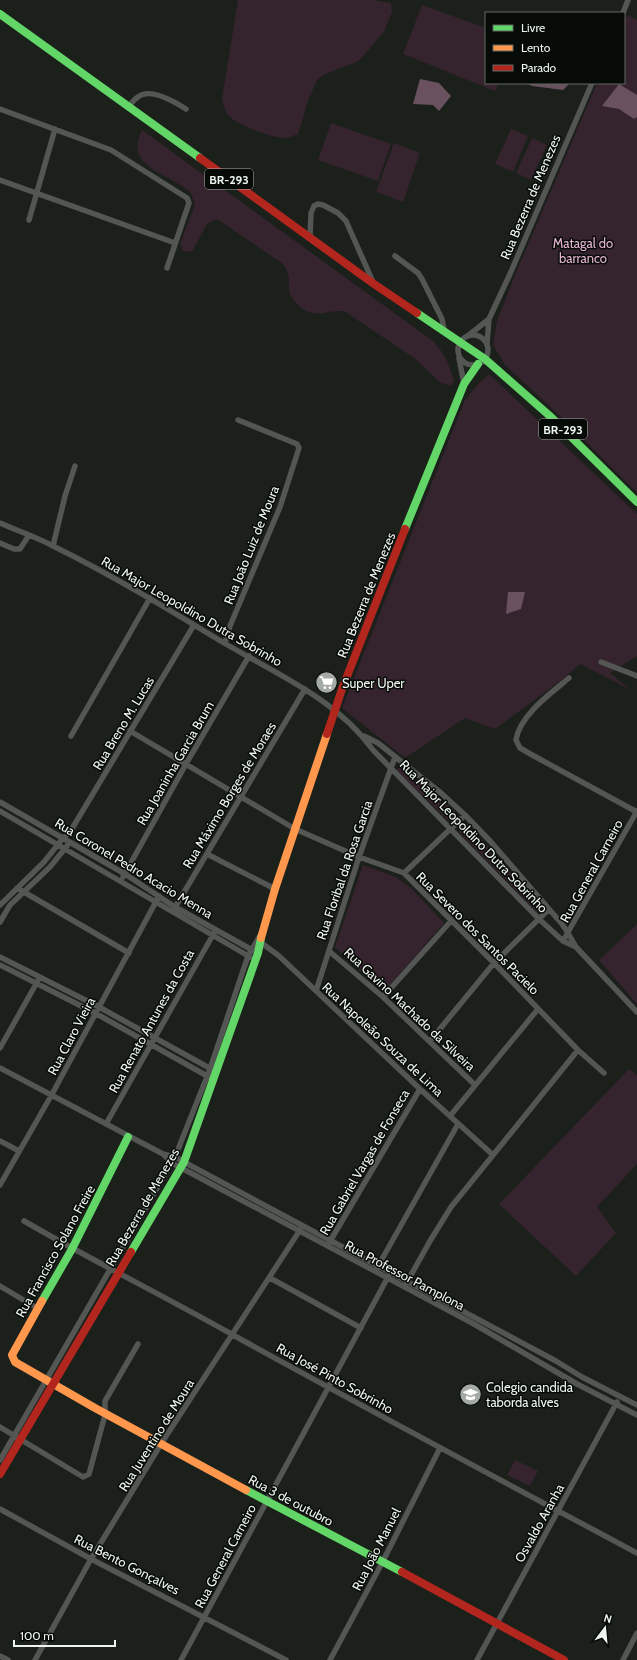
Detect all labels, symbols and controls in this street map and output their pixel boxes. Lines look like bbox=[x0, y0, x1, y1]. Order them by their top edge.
legend bbox=[485, 12, 625, 84]
text: Livre bbox=[521, 20, 545, 35]
text: Lento bbox=[521, 40, 551, 55]
text: Parado bbox=[521, 60, 557, 75]
street label: Rua Bezerra de Menezes bbox=[496, 132, 564, 262]
road number: BR-293 bbox=[205, 169, 253, 189]
park label: Matagal do barranco bbox=[553, 235, 613, 266]
road number: BR-293 bbox=[539, 419, 587, 439]
street label: Rua João Luiz de Moura bbox=[220, 483, 282, 607]
street label: Rua Bezerra de Menezes bbox=[334, 529, 399, 660]
street label: Rua Major Leopoldino Dutra Sobrinho bbox=[98, 553, 285, 670]
supermarket icon: Super Uper bbox=[313, 670, 339, 696]
street label: Rua Breno M. Lucas bbox=[89, 673, 158, 773]
place label: Super Uper bbox=[342, 675, 405, 691]
street label: Rua Joaninha Garcia Brum bbox=[133, 698, 217, 828]
street label: Rua Máximo Borges de Moraes bbox=[179, 718, 279, 871]
street label: Rua Major Leopoldino Dutra Sobrinho bbox=[396, 756, 551, 916]
street label: Rua Floribal da Rosa Garcia bbox=[313, 797, 376, 942]
street label: Rua Coronel Pedro Acacio Menna bbox=[52, 814, 216, 922]
street label: Rua General Carneiro bbox=[556, 817, 626, 925]
street label: Rua Severo dos Santos Pacielo bbox=[413, 868, 543, 998]
street label: Rua Gavino Machado da Silveira bbox=[341, 944, 480, 1075]
street label: Rua Renato Antunes da Costa bbox=[105, 946, 198, 1096]
street label: Rua Napoleão Souza de Lima bbox=[319, 979, 447, 1100]
street label: Rua Claro Vieira bbox=[44, 994, 99, 1078]
street label: Rua Gabriel Vargas de Fonseca bbox=[316, 1086, 413, 1238]
street label: Rua Bezerra de Menezes bbox=[102, 1145, 183, 1269]
street label: Rua Francisco Solano Freire bbox=[12, 1182, 98, 1320]
street label: Rua Professor Pamplona bbox=[342, 1237, 468, 1314]
street label: Rua José Pinto Sobrinho bbox=[274, 1339, 396, 1417]
street label: Rua Juventino de Moura bbox=[115, 1375, 198, 1494]
place label: Colegio candida taborda alves bbox=[486, 1379, 574, 1410]
school or university icon: Colegio candida taborda alves bbox=[458, 1381, 484, 1407]
street label: Rua 3 de outubro bbox=[246, 1471, 336, 1529]
street label: Osvaldo Aranha bbox=[511, 1480, 567, 1565]
street label: Rua General Carneiro bbox=[191, 1501, 259, 1611]
street label: Rua João Manuel bbox=[348, 1505, 404, 1593]
street label: Rua Bento Gonçalves bbox=[72, 1531, 183, 1598]
north arrow bbox=[585, 1608, 625, 1648]
text: N bbox=[602, 1611, 613, 1626]
scale bar bbox=[14, 1622, 115, 1648]
text: 100 m bbox=[20, 1628, 54, 1643]

